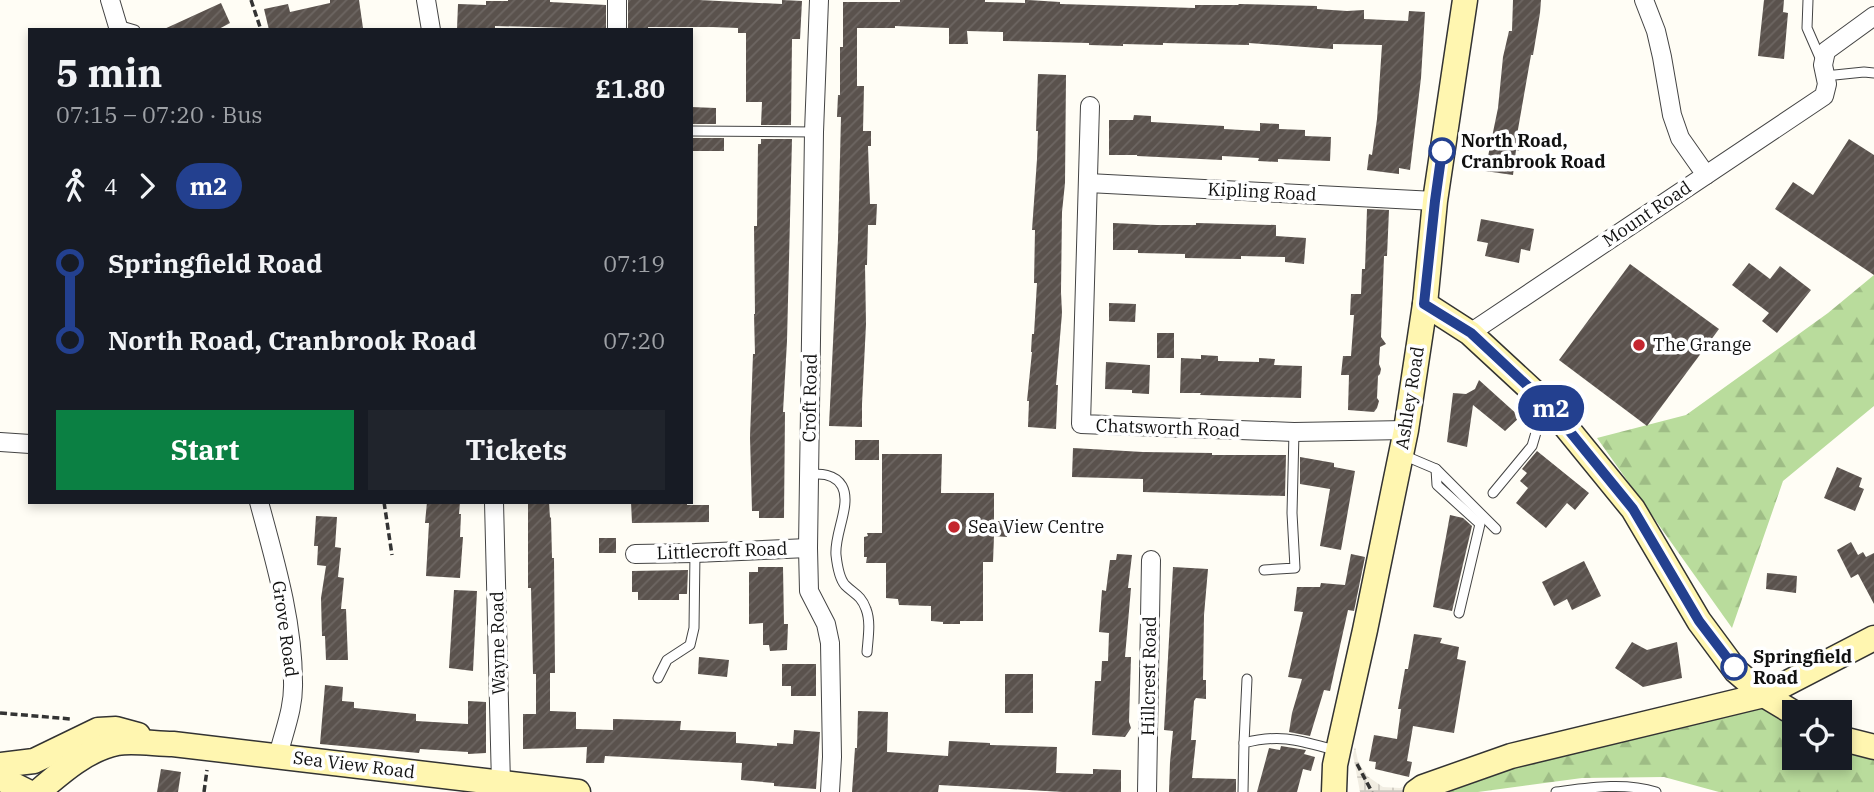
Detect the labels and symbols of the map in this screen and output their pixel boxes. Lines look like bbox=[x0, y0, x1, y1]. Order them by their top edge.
place label: North Road, Cranbrook Road bbox=[1461, 129, 1606, 173]
marker: North Road, Cranbrook Road bbox=[1429, 138, 1455, 164]
street label: Mount Road bbox=[1598, 176, 1695, 252]
street label: Kipling Road bbox=[1207, 177, 1317, 206]
place label: The Grange bbox=[1653, 333, 1751, 356]
marker: The Grange bbox=[1631, 337, 1647, 353]
street label: Ashley Road bbox=[1390, 345, 1429, 451]
street label: Croft Road bbox=[797, 353, 822, 443]
line badge: m2 bbox=[1520, 385, 1582, 431]
street label: Chatsworth Road bbox=[1095, 413, 1241, 442]
place label: Sea View Centre bbox=[968, 515, 1104, 538]
marker: Sea View Centre bbox=[946, 519, 962, 535]
street label: Littlecroft Road bbox=[656, 537, 788, 564]
street label: Grove Road bbox=[267, 579, 304, 679]
street label: Wayne Road bbox=[485, 591, 510, 695]
street label: Hillcrest Road bbox=[1136, 616, 1161, 736]
place label: Springfield Road bbox=[1753, 645, 1852, 689]
marker: Springfield Road bbox=[1721, 654, 1747, 680]
street label: Sea View Road bbox=[292, 746, 416, 783]

